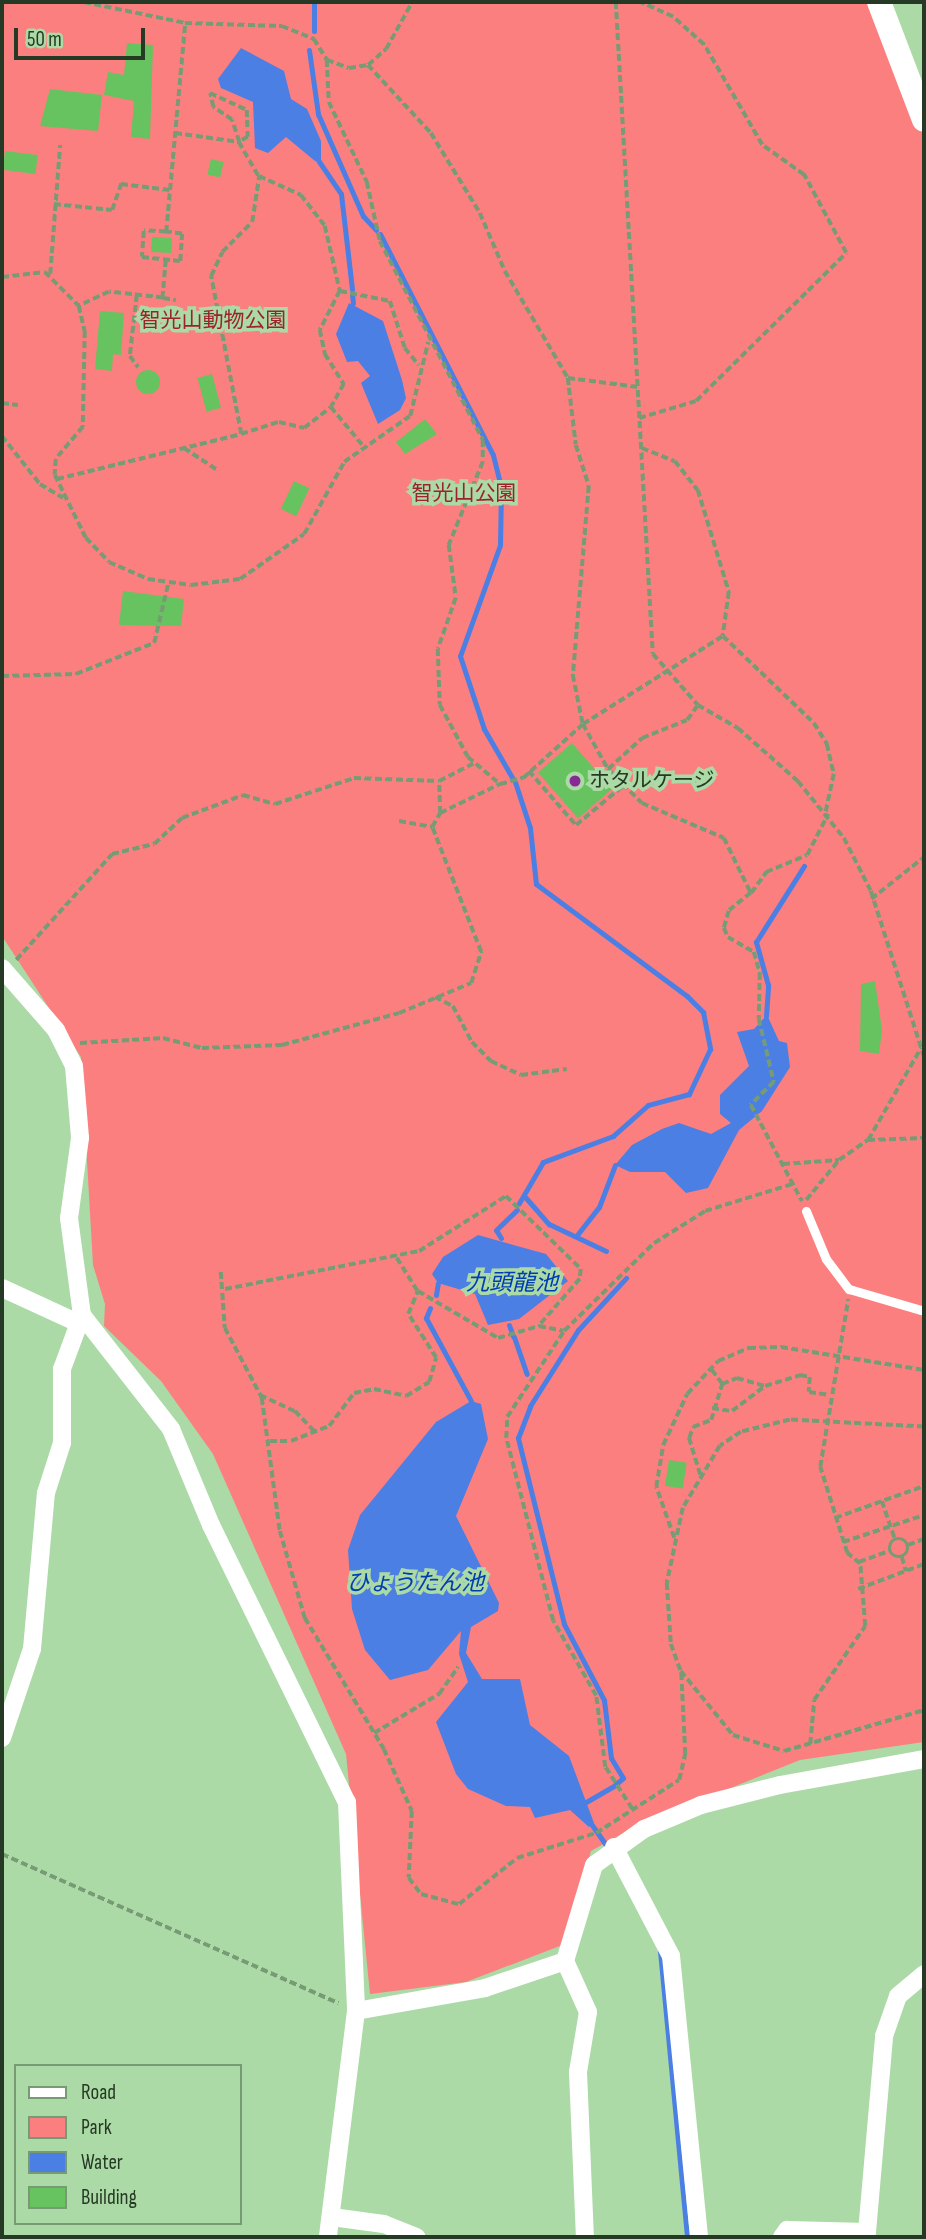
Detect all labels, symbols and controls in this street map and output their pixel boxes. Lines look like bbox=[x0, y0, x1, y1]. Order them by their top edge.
scale bar bbox=[18, 14, 149, 58]
text: 50 m bbox=[27, 27, 62, 52]
park label: 智光山動物公園 bbox=[140, 308, 286, 334]
park label: 智光山公園 bbox=[412, 481, 516, 507]
place label: ホタルケージ bbox=[589, 768, 715, 794]
marker: ホタルケージ bbox=[567, 773, 583, 789]
water label: 九頭龍池 bbox=[466, 1269, 558, 1297]
water label: ひょうたん池 bbox=[346, 1569, 484, 1597]
legend bbox=[14, 2064, 242, 2225]
text: Road bbox=[81, 2080, 116, 2105]
text: Park bbox=[81, 2115, 112, 2140]
text: Water bbox=[81, 2150, 123, 2175]
text: Building bbox=[81, 2185, 137, 2210]

